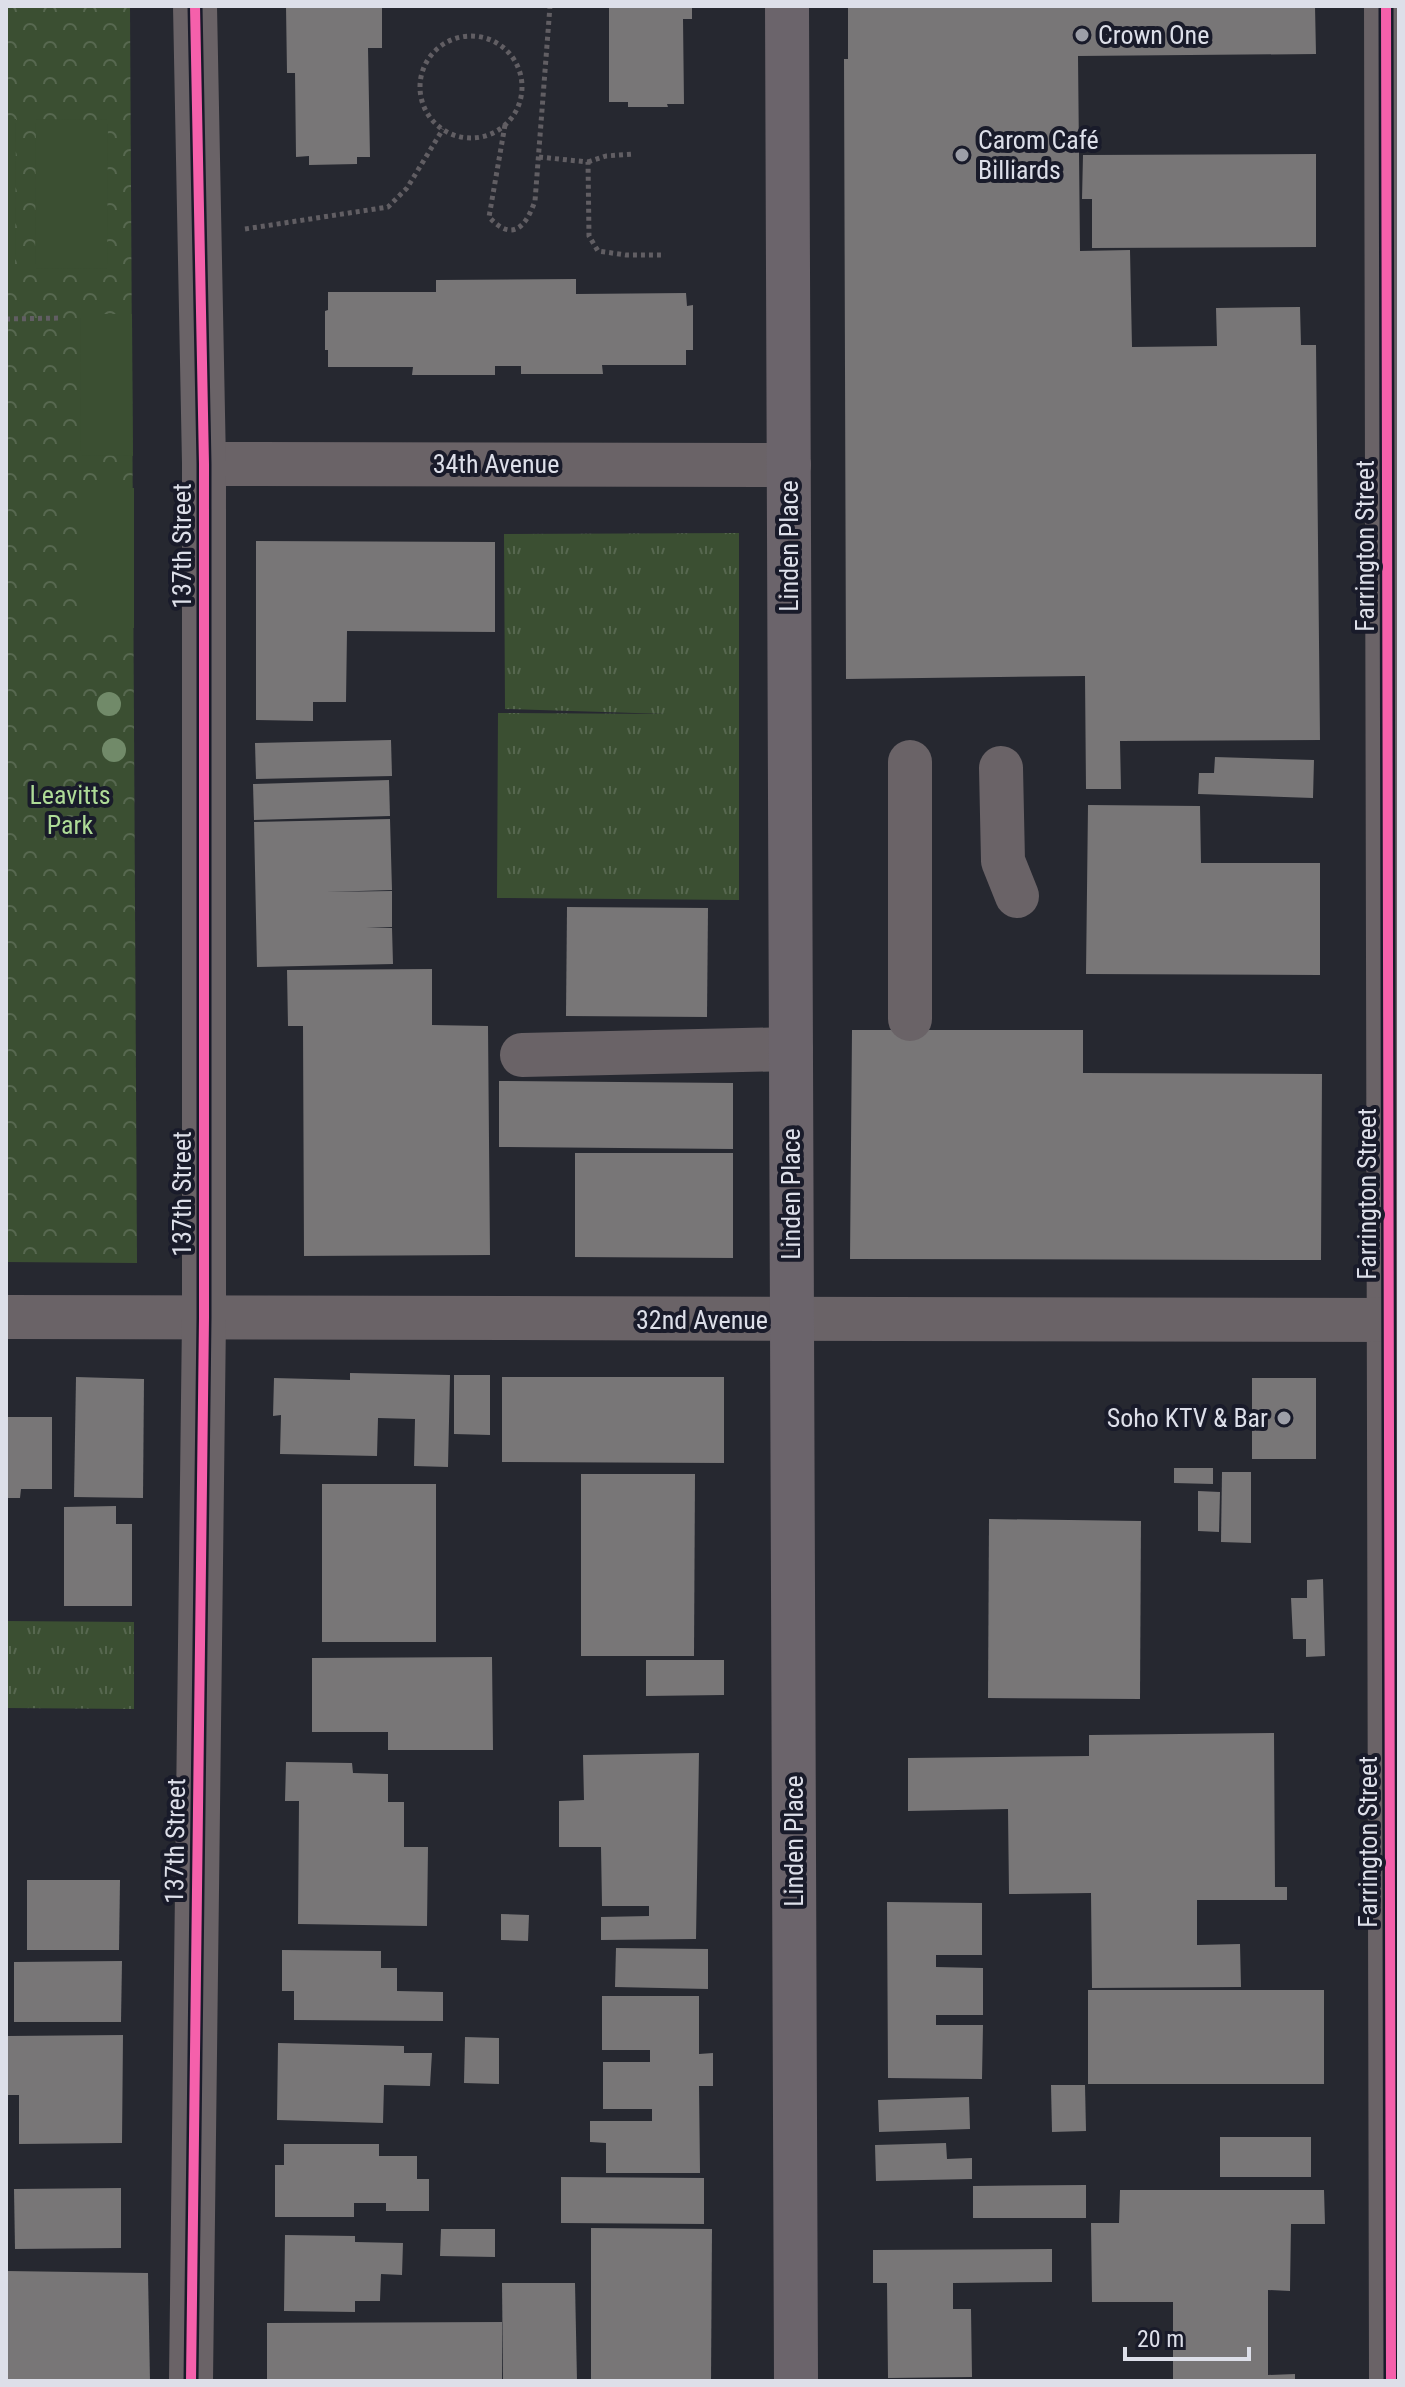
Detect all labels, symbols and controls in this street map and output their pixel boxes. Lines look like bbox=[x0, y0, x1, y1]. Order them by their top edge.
place label: Crown One bbox=[1098, 20, 1209, 50]
marker: Crown One bbox=[1073, 26, 1091, 44]
place label: Carom Café Billiards bbox=[978, 125, 1099, 185]
marker: Carom Café Billiards bbox=[953, 146, 971, 164]
street label: 34th Avenue bbox=[433, 449, 559, 479]
street label: Farrington Street bbox=[1350, 460, 1380, 632]
street label: Linden Place bbox=[774, 480, 804, 612]
street label: 137th Street bbox=[167, 483, 197, 609]
park label: Leavitts Park bbox=[29, 780, 111, 840]
street label: Farrington Street bbox=[1352, 1108, 1382, 1280]
street label: Linden Place bbox=[776, 1128, 806, 1260]
street label: 137th Street bbox=[167, 1131, 197, 1257]
street label: 32nd Avenue bbox=[636, 1305, 768, 1335]
place label: Soho KTV & Bar bbox=[1107, 1403, 1268, 1433]
marker: Soho KTV & Bar bbox=[1275, 1409, 1293, 1427]
street label: Farrington Street bbox=[1353, 1756, 1383, 1928]
street label: Linden Place bbox=[779, 1775, 809, 1907]
street label: 137th Street bbox=[159, 1778, 191, 1904]
scale bar bbox=[1125, 2311, 1249, 2361]
text: 20 m bbox=[1137, 2325, 1184, 2353]

